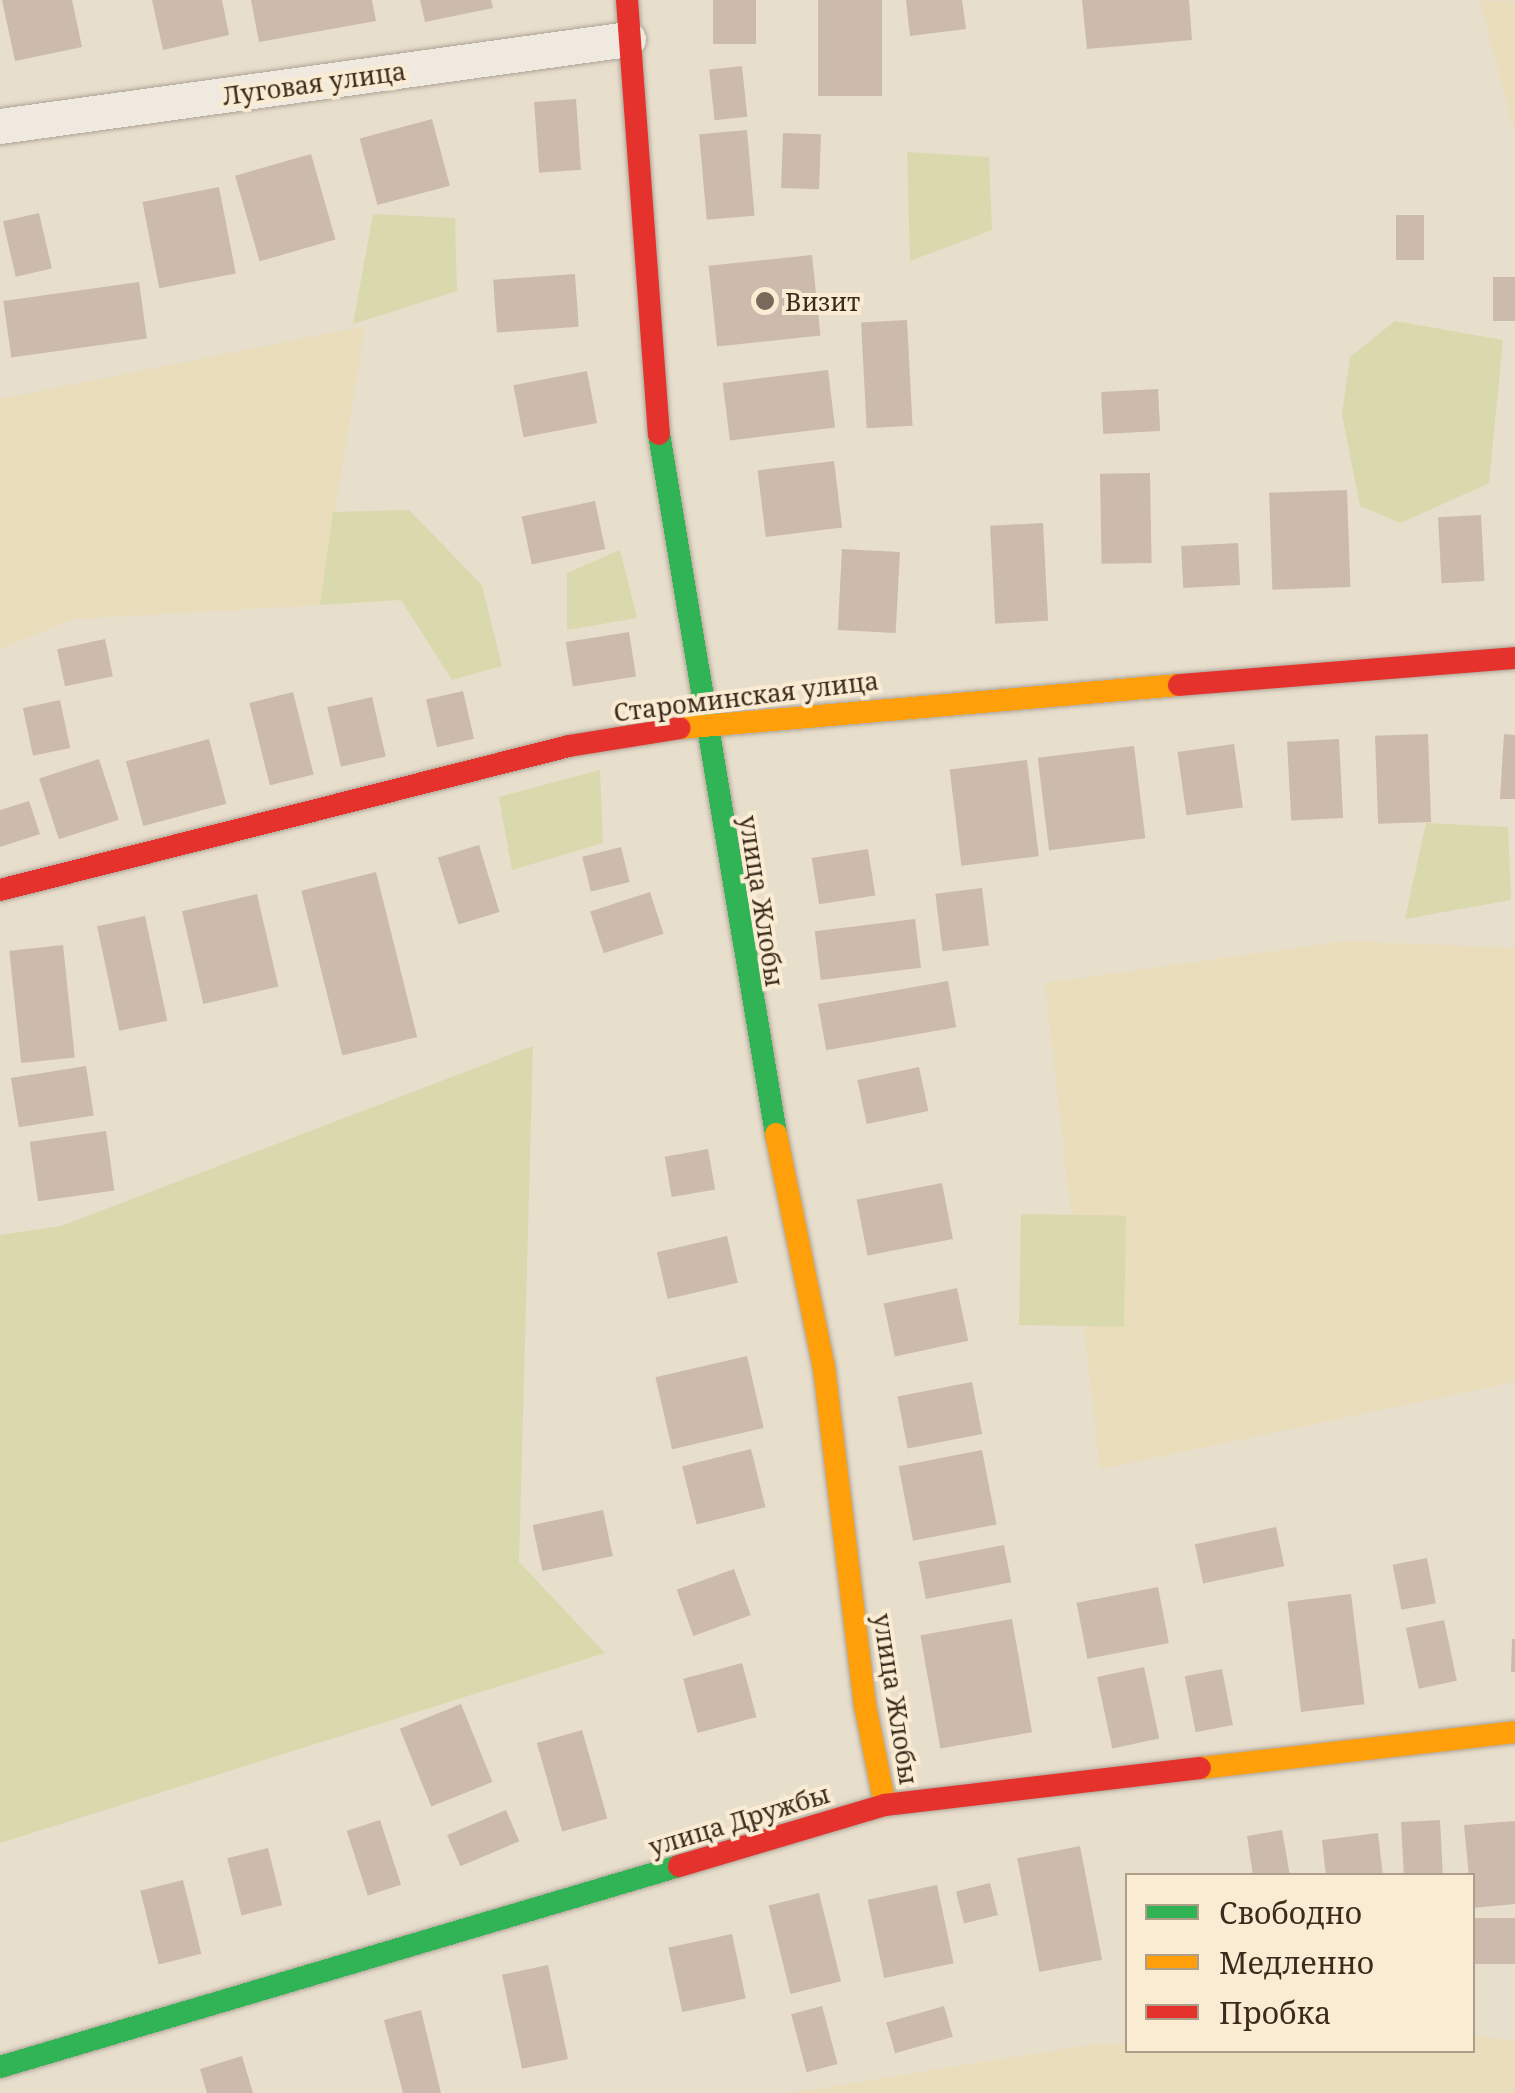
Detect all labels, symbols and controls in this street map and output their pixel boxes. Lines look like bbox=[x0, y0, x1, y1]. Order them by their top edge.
street label: Луговая улица bbox=[220, 55, 408, 111]
place label: Визит bbox=[785, 286, 860, 316]
marker: Визит bbox=[754, 290, 776, 312]
street label: Староминская улица bbox=[612, 665, 880, 727]
street label: улица Жлобы bbox=[734, 813, 790, 989]
street label: улица Жлобы bbox=[868, 1611, 924, 1787]
street label: улица Дружбы bbox=[645, 1778, 833, 1862]
legend bbox=[1125, 1873, 1475, 2053]
text: Свободно bbox=[1219, 1892, 1362, 1933]
text: Медленно bbox=[1219, 1942, 1374, 1983]
text: Пробка bbox=[1219, 1992, 1331, 2033]

